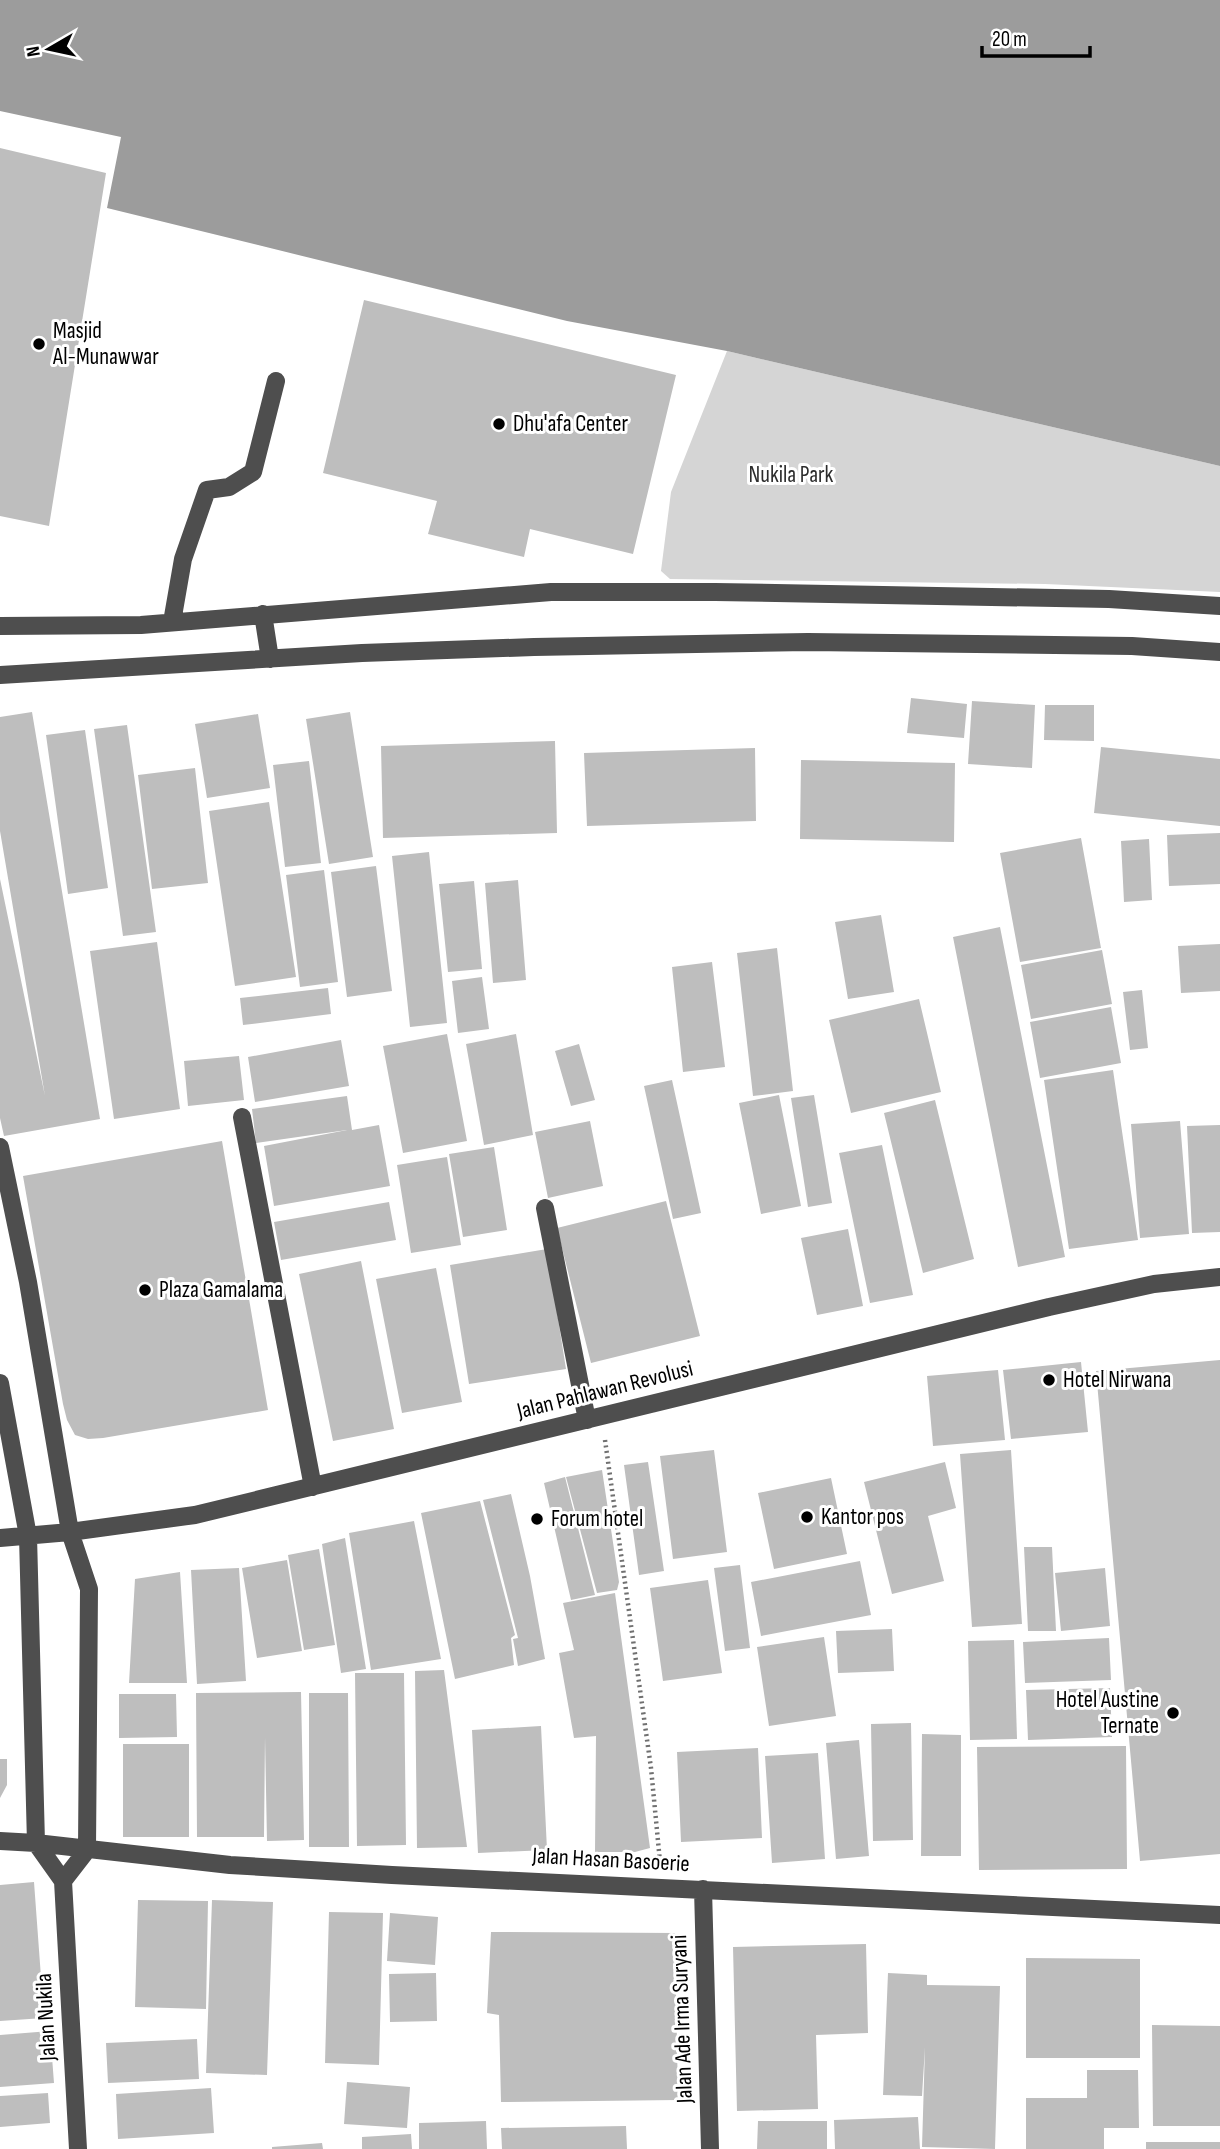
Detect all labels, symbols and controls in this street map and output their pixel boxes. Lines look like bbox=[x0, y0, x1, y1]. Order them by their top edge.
north arrow bbox=[14, 14, 84, 84]
scale bar bbox=[982, 14, 1090, 58]
text: 20 m bbox=[992, 27, 1027, 52]
text: N bbox=[22, 45, 46, 58]
place label: Masjid Al-Munawwar bbox=[52, 317, 159, 371]
marker: Masjid Al-Munawwar bbox=[31, 336, 47, 352]
place label: Dhu'afa Center bbox=[513, 410, 628, 438]
marker: Dhu'afa Center bbox=[491, 416, 507, 432]
park label: Nukila Park bbox=[749, 461, 834, 489]
place label: Plaza Gamalama bbox=[159, 1276, 283, 1304]
marker: Plaza Gamalama bbox=[137, 1282, 153, 1298]
street label: Jalan Pahlawan Revolusi bbox=[513, 1355, 696, 1426]
place label: Hotel Nirwana bbox=[1063, 1366, 1171, 1394]
marker: Hotel Nirwana bbox=[1041, 1372, 1057, 1388]
place label: Kantor pos bbox=[821, 1503, 904, 1531]
place label: Forum hotel bbox=[551, 1505, 643, 1533]
marker: Kantor pos bbox=[799, 1509, 815, 1525]
marker: Forum hotel bbox=[529, 1511, 545, 1527]
place label: Hotel Austine Ternate bbox=[1056, 1686, 1159, 1740]
marker: Hotel Austine Ternate bbox=[1165, 1705, 1181, 1721]
street label: Jalan Hasan Basoerie bbox=[531, 1842, 690, 1878]
street label: Jalan Ade Irma Suryani bbox=[665, 1934, 699, 2105]
street label: Jalan Nukila bbox=[30, 1972, 62, 2063]

